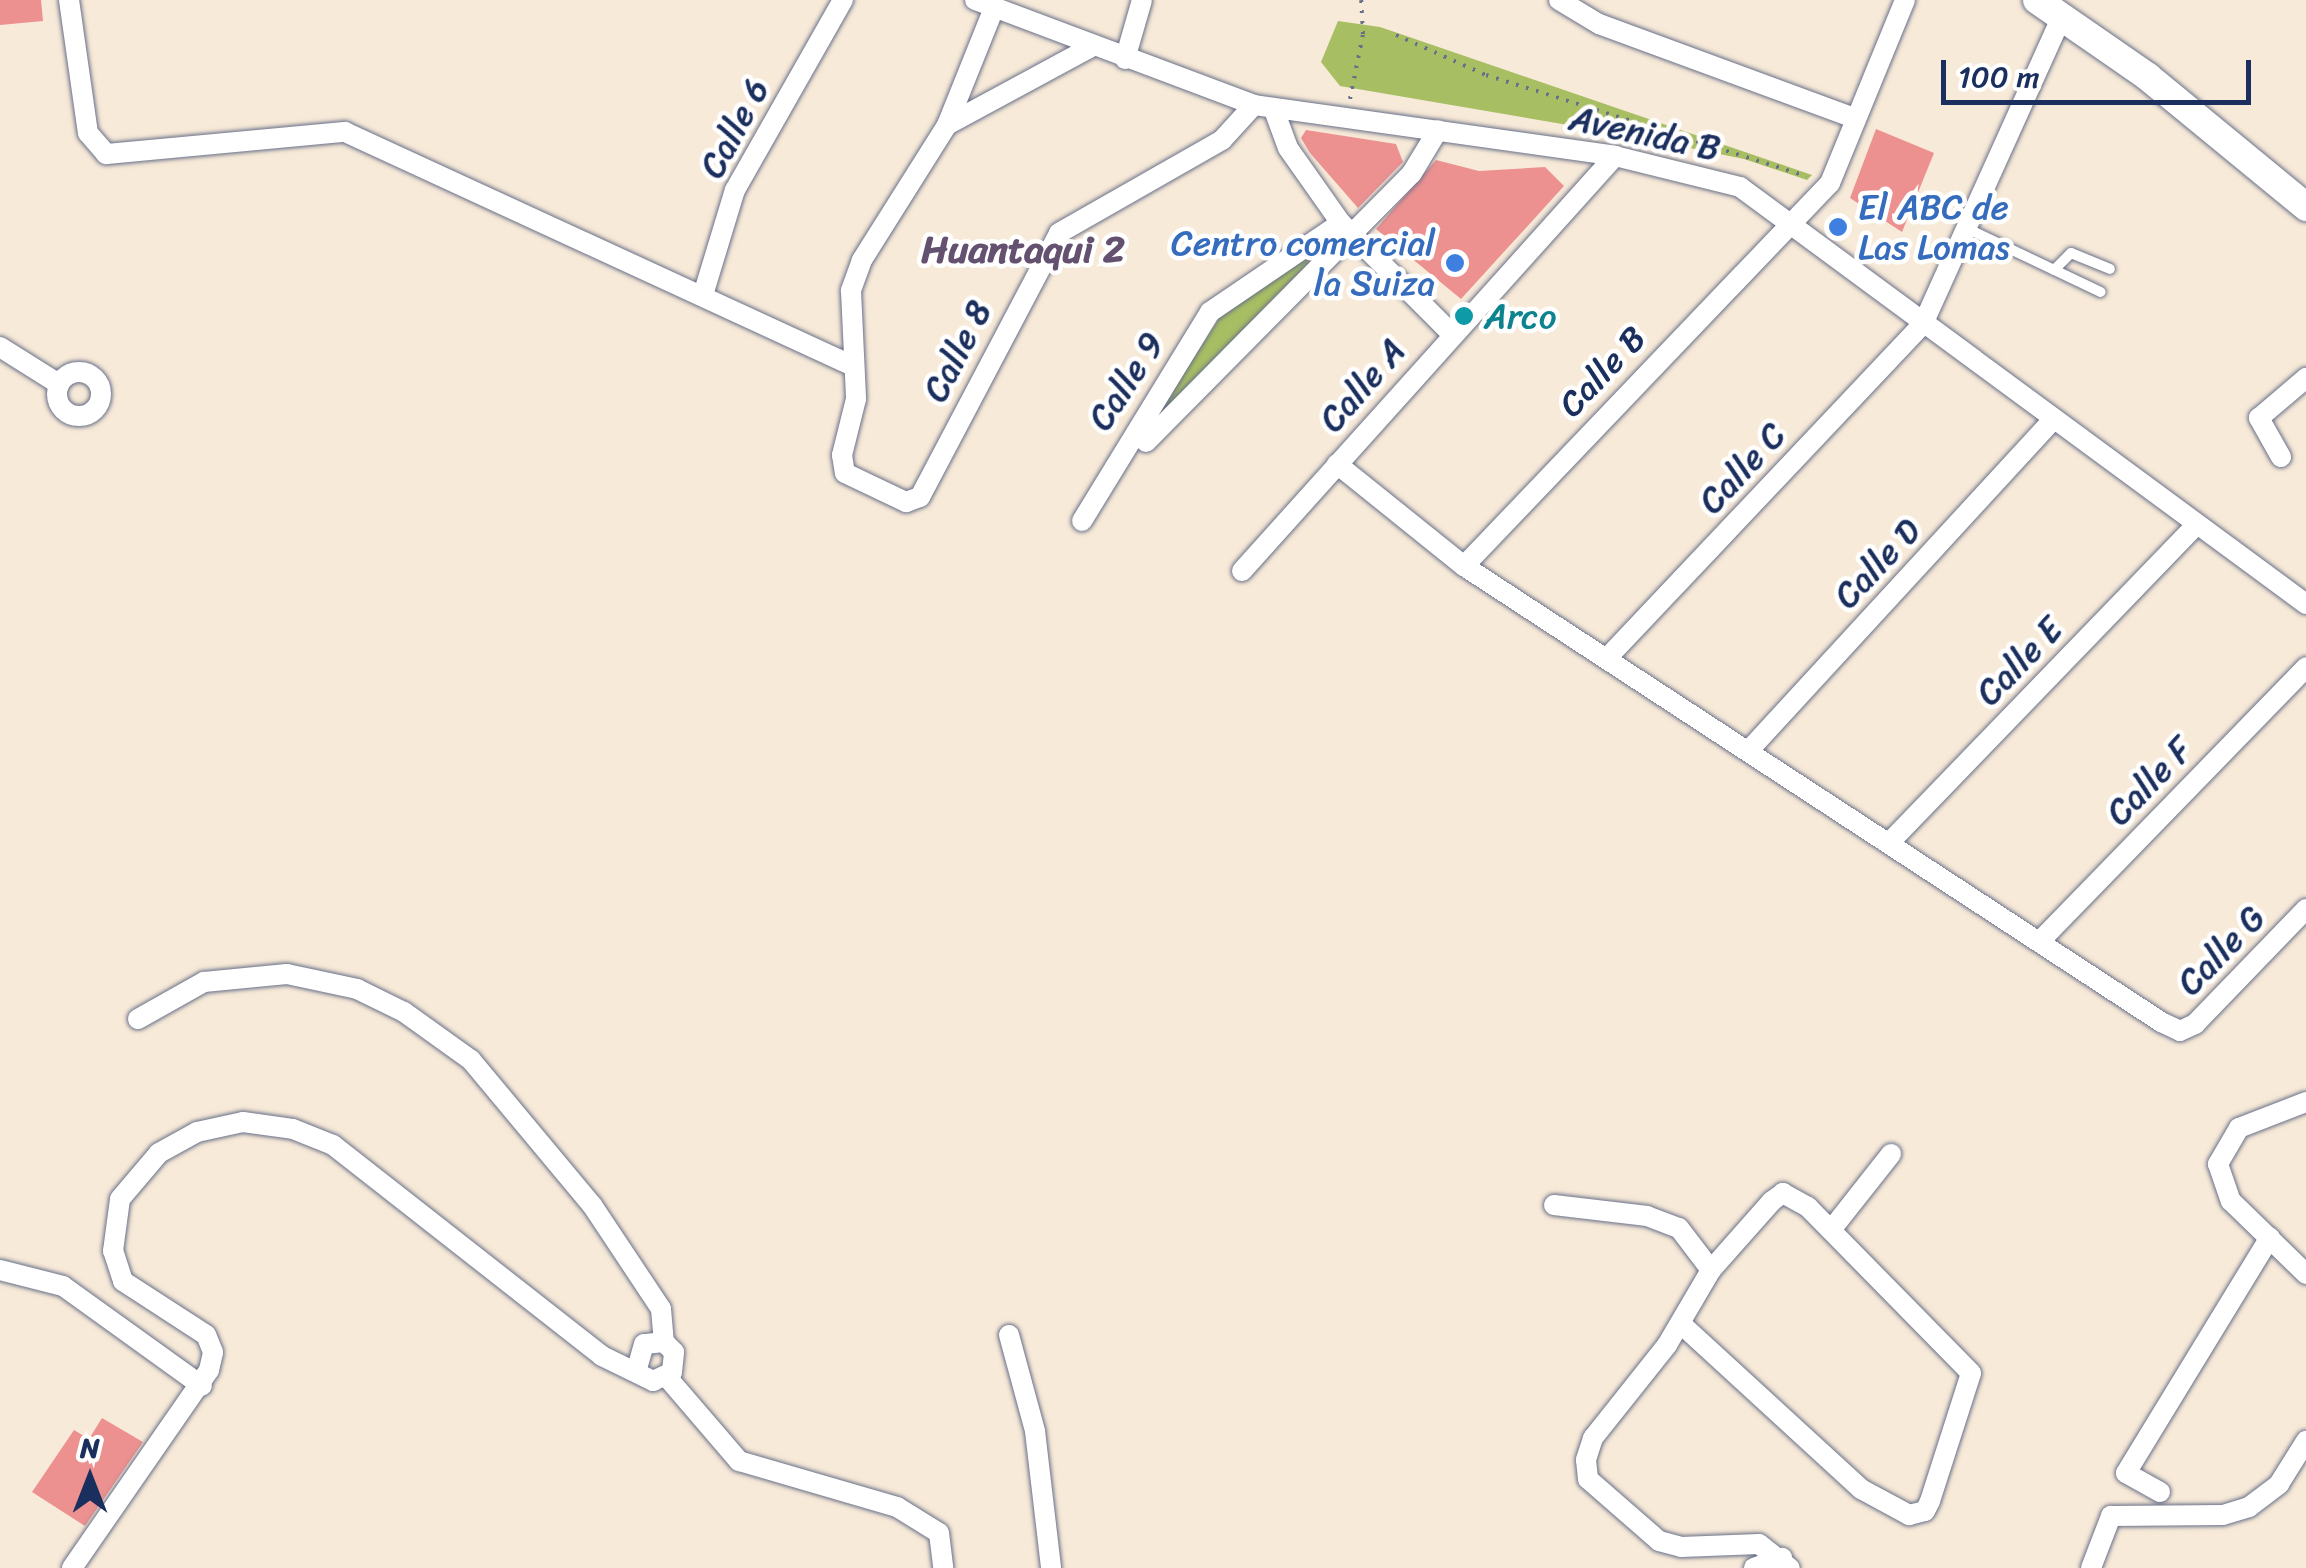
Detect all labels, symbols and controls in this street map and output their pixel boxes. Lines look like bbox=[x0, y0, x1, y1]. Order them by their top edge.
scale bar bbox=[1946, 40, 2256, 102]
text: 100 m bbox=[1958, 50, 2040, 104]
street label: Calle 6 bbox=[690, 71, 778, 185]
street label: Avenida B bbox=[1566, 97, 1724, 169]
place label: El ABC de Las Lomas bbox=[1858, 186, 2011, 268]
marker: El ABC de Las Lomas bbox=[1827, 216, 1849, 238]
place label: Centro comercial la Suiza bbox=[1171, 222, 1435, 304]
district label: Huantaqui 2 bbox=[921, 227, 1125, 273]
marker: Centro comercial la Suiza bbox=[1444, 252, 1466, 274]
street label: Calle 8 bbox=[914, 294, 1000, 408]
place label: Arco bbox=[1484, 295, 1557, 337]
marker: Arco bbox=[1453, 305, 1475, 327]
street label: Calle B bbox=[1550, 317, 1654, 425]
street label: Calle 9 bbox=[1079, 324, 1173, 438]
street label: Calle A bbox=[1310, 330, 1414, 440]
street label: Calle C bbox=[1690, 414, 1794, 522]
street label: Calle D bbox=[1825, 509, 1929, 617]
street label: Calle E bbox=[1967, 608, 2071, 714]
street label: Calle F bbox=[2097, 728, 2201, 834]
street label: Calle G bbox=[2168, 896, 2274, 1004]
text: N bbox=[80, 1423, 100, 1472]
north arrow bbox=[40, 1428, 140, 1528]

